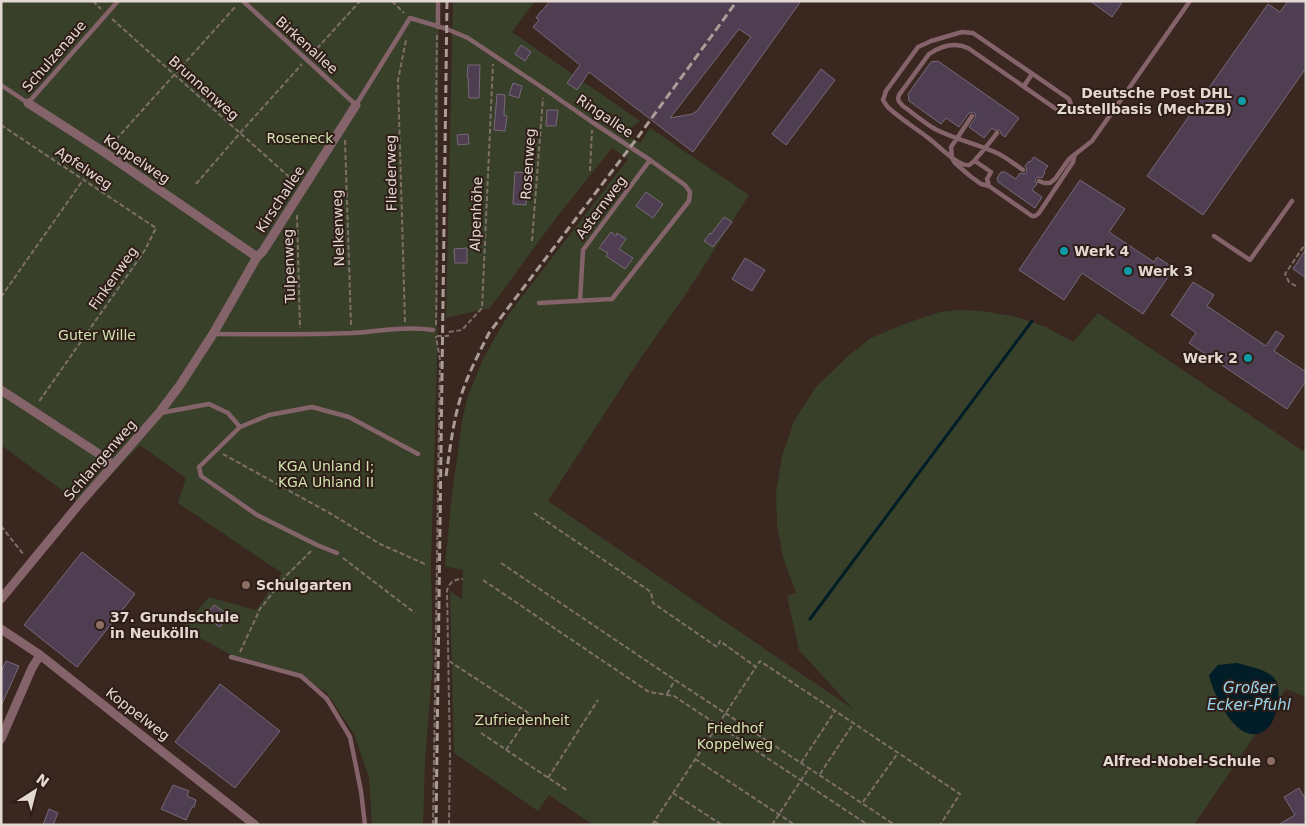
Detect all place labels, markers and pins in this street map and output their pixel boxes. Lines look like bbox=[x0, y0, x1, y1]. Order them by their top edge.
place label: Deutsche Post DHL Zustellbasis (MechZB) bbox=[1057, 85, 1232, 117]
marker: Deutsche Post DHL Zustellbasis (MechZB) bbox=[1236, 95, 1248, 107]
place label: Werk 4 bbox=[1074, 243, 1130, 259]
marker: Werk 4 bbox=[1058, 245, 1070, 257]
place label: Werk 3 bbox=[1138, 263, 1193, 279]
marker: Werk 3 bbox=[1122, 265, 1134, 277]
place label: Werk 2 bbox=[1183, 350, 1238, 366]
marker: Werk 2 bbox=[1242, 352, 1254, 364]
place label: Schulgarten bbox=[256, 577, 352, 593]
marker: Schulgarten bbox=[240, 579, 252, 591]
place label: 37. Grundschule in Neukölln bbox=[110, 609, 239, 641]
marker: 37. Grundschule in Neukölln bbox=[94, 619, 106, 631]
place label: Alfred-Nobel-Schule bbox=[1103, 753, 1261, 769]
marker: Alfred-Nobel-Schule bbox=[1265, 755, 1277, 767]

